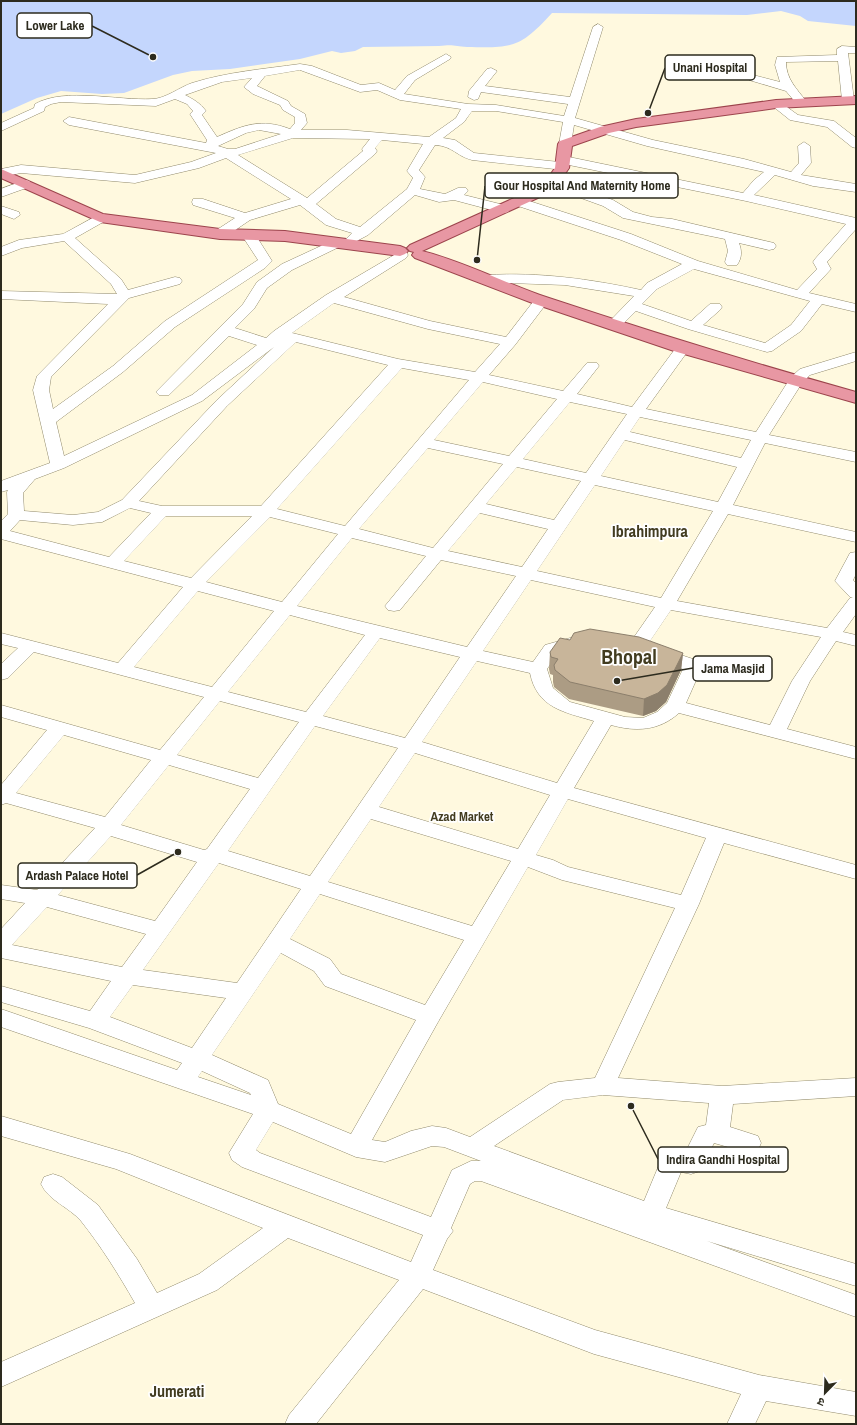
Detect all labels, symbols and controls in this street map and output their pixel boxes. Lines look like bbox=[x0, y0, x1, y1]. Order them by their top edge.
callout: Lower Lake bbox=[17, 13, 92, 38]
text: Lower Lake bbox=[26, 17, 84, 34]
callout: Unani Hospital bbox=[665, 55, 755, 80]
text: Unani Hospital bbox=[673, 59, 747, 76]
callout: Gour Hospital And Maternity Home bbox=[485, 173, 678, 198]
text: Gour Hospital And Maternity Home bbox=[494, 177, 670, 194]
district label: Ibrahimpura bbox=[612, 520, 689, 542]
district label: Bhopal bbox=[601, 643, 657, 670]
callout: Jama Masjid bbox=[693, 656, 772, 681]
text: Jama Masjid bbox=[701, 660, 765, 677]
district label: Azad Market bbox=[431, 808, 494, 825]
callout: Ardash Palace Hotel bbox=[18, 863, 137, 888]
text: Ardash Palace Hotel bbox=[25, 867, 129, 884]
callout: Indira Gandhi Hospital bbox=[658, 1147, 788, 1172]
text: Indira Gandhi Hospital bbox=[666, 1151, 780, 1168]
north arrow bbox=[805, 1373, 845, 1413]
district label: Jumerati bbox=[150, 1380, 204, 1402]
text: उ bbox=[815, 1394, 827, 1410]

